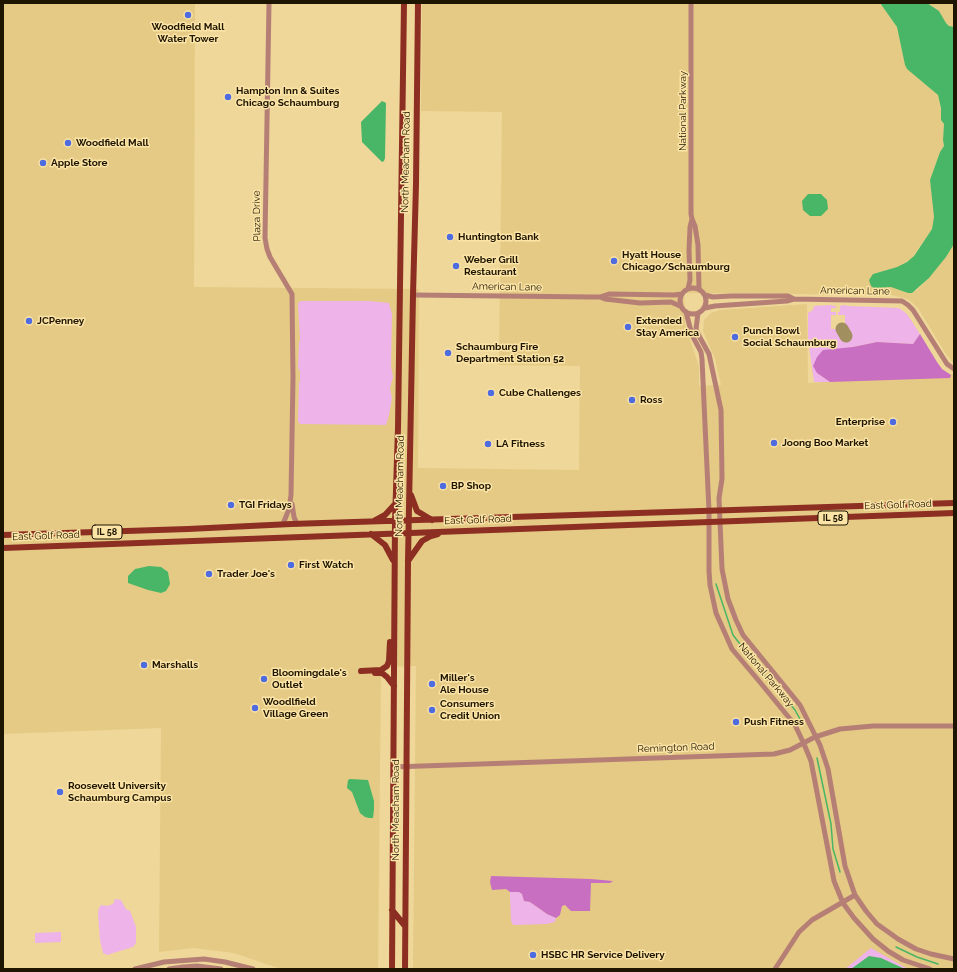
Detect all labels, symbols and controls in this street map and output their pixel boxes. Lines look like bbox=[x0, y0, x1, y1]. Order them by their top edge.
marker: Woodfield Mall Water Tower bbox=[183, 10, 193, 20]
place label: Woodfield Mall Water Tower bbox=[152, 21, 224, 44]
street label: National Parkway bbox=[677, 71, 689, 151]
place label: Hampton Inn & Suites Chicago Schaumburg bbox=[236, 85, 339, 108]
marker: Hampton Inn & Suites Chicago Schaumburg bbox=[223, 92, 233, 102]
street label: North Meacham Road bbox=[399, 111, 413, 213]
place label: Woodfield Mall bbox=[76, 137, 149, 149]
marker: Woodfield Mall bbox=[63, 138, 73, 148]
place label: Apple Store bbox=[51, 157, 108, 169]
marker: Apple Store bbox=[38, 158, 48, 168]
street label: Plaza Drive bbox=[251, 190, 263, 242]
place label: Huntington Bank bbox=[458, 231, 539, 243]
marker: Huntington Bank bbox=[445, 232, 455, 242]
place label: Hyatt House Chicago/Schaumburg bbox=[622, 249, 730, 272]
place label: Weber Grill Restaurant bbox=[464, 254, 518, 278]
marker: Hyatt House Chicago/Schaumburg bbox=[609, 256, 619, 266]
marker: Weber Grill Restaurant bbox=[451, 261, 461, 271]
street label: American Lane bbox=[472, 280, 542, 294]
street label: American Lane bbox=[820, 284, 890, 298]
place label: JCPenney bbox=[37, 315, 84, 327]
place label: Extended Stay America bbox=[636, 315, 699, 338]
marker: JCPenney bbox=[24, 316, 34, 326]
marker: Extended Stay America bbox=[623, 322, 633, 332]
place label: Punch Bowl Social Schaumburg bbox=[743, 325, 836, 348]
marker: Punch Bowl Social Schaumburg bbox=[730, 332, 740, 342]
place label: Schaumburg Fire Department Station 52 bbox=[456, 341, 564, 364]
marker: Schaumburg Fire Department Station 52 bbox=[443, 348, 453, 358]
place label: Cube Challenges bbox=[499, 387, 581, 399]
marker: Cube Challenges bbox=[486, 388, 496, 398]
place label: Ross bbox=[640, 394, 662, 406]
marker: Ross bbox=[627, 395, 637, 405]
place label: Enterprise bbox=[836, 416, 885, 428]
marker: Enterprise bbox=[888, 417, 898, 427]
street label: North Meacham Road bbox=[393, 435, 407, 537]
place label: Joong Boo Market bbox=[782, 437, 868, 449]
place label: LA Fitness bbox=[496, 438, 545, 450]
marker: Joong Boo Market bbox=[769, 438, 779, 448]
marker: LA Fitness bbox=[483, 439, 493, 449]
place label: BP Shop bbox=[451, 480, 491, 492]
marker: BP Shop bbox=[438, 481, 448, 491]
street label: East Golf Road bbox=[864, 498, 932, 512]
place label: TGI Fridays bbox=[239, 499, 292, 511]
marker: TGI Fridays bbox=[226, 500, 236, 510]
road number: IL 58 bbox=[818, 511, 848, 525]
street label: East Golf Road bbox=[444, 513, 512, 527]
road number: IL 58 bbox=[92, 525, 122, 539]
street label: East Golf Road bbox=[12, 529, 80, 543]
place label: First Watch bbox=[299, 559, 353, 571]
marker: First Watch bbox=[286, 560, 296, 570]
place label: Trader Joe's bbox=[217, 568, 275, 580]
marker: Trader Joe's bbox=[204, 569, 214, 579]
street label: National Parkway bbox=[736, 640, 796, 710]
place label: Marshalls bbox=[152, 659, 198, 671]
marker: Marshalls bbox=[139, 660, 149, 670]
place label: Bloomingdale's Outlet bbox=[272, 667, 347, 690]
place label: Miller's Ale House bbox=[440, 672, 489, 696]
marker: Bloomingdale's Outlet bbox=[259, 674, 269, 684]
marker: Miller's Ale House bbox=[427, 679, 437, 689]
place label: Woodlfield Village Green bbox=[263, 696, 328, 720]
place label: Consumers Credit Union bbox=[440, 698, 500, 722]
marker: Woodlfield Village Green bbox=[250, 703, 260, 713]
marker: Consumers Credit Union bbox=[427, 705, 437, 715]
place label: Push Fitness bbox=[744, 716, 804, 728]
marker: Push Fitness bbox=[731, 717, 741, 727]
street label: Remington Road bbox=[637, 741, 715, 755]
street label: North Meacham Road bbox=[390, 759, 402, 861]
place label: Roosevelt University Schaumburg Campus bbox=[68, 780, 171, 804]
marker: Roosevelt University Schaumburg Campus bbox=[55, 787, 65, 797]
place label: HSBC HR Service Delivery bbox=[541, 949, 665, 961]
marker: HSBC HR Service Delivery bbox=[528, 950, 538, 960]

